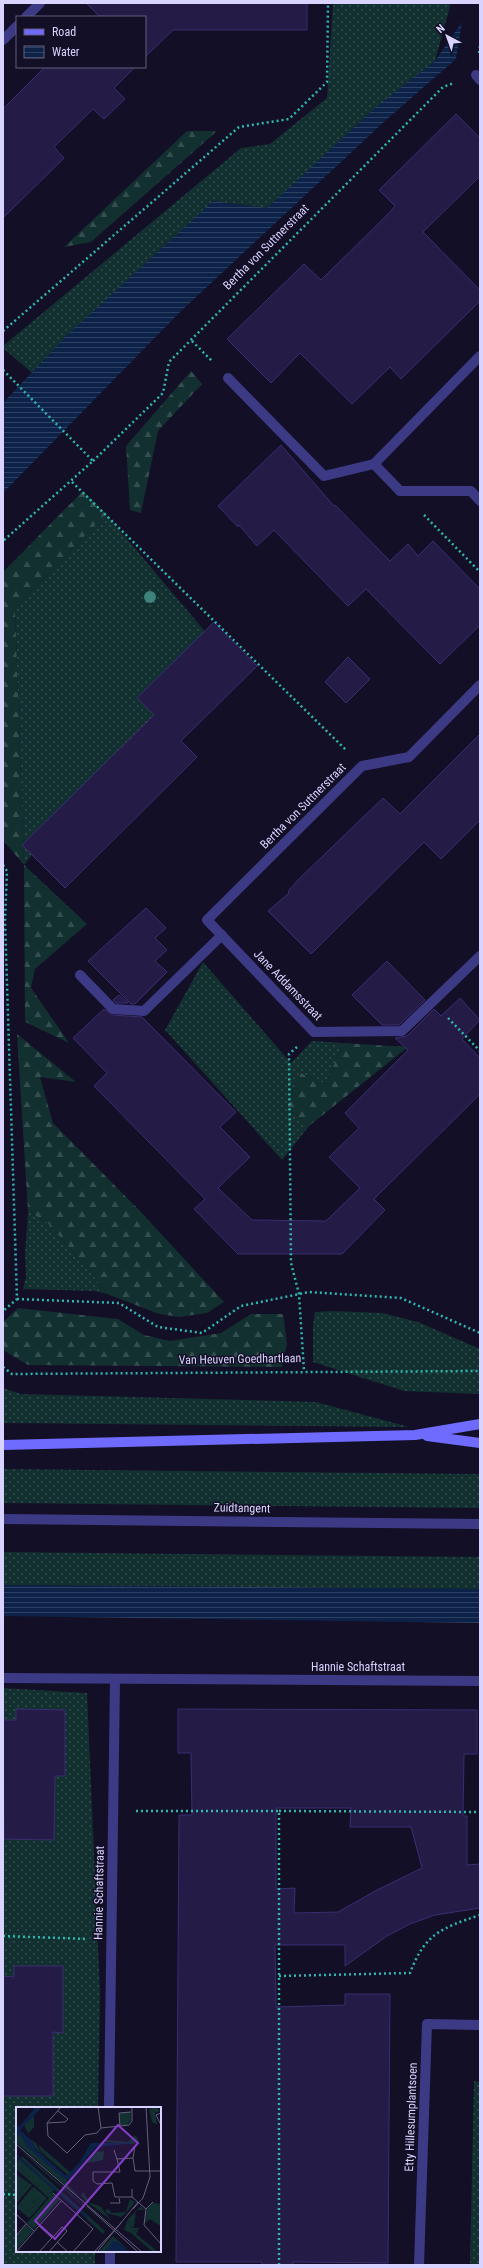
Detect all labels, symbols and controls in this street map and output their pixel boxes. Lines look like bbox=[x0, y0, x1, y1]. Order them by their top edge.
legend bbox=[16, 16, 146, 68]
north arrow bbox=[427, 16, 467, 56]
text: N bbox=[434, 22, 448, 36]
text: Road bbox=[52, 25, 76, 39]
text: Water bbox=[52, 45, 80, 59]
street label: Bertha von Suttnerstraat bbox=[220, 201, 312, 293]
street label: Bertha von Suttnerstraat bbox=[257, 760, 349, 852]
street label: Jane Addamsstraat bbox=[251, 947, 325, 1023]
street label: Van Heuven Goedhartlaan bbox=[179, 1351, 302, 1367]
street label: Zuidtangent bbox=[214, 1501, 271, 1516]
street label: Hannie Schaftstraat bbox=[311, 1660, 405, 1674]
street label: Hannie Schaftstraat bbox=[91, 1845, 107, 1940]
street label: Etty Hillesumplantsoen bbox=[402, 2062, 420, 2172]
inset map bbox=[16, 2107, 161, 2252]

